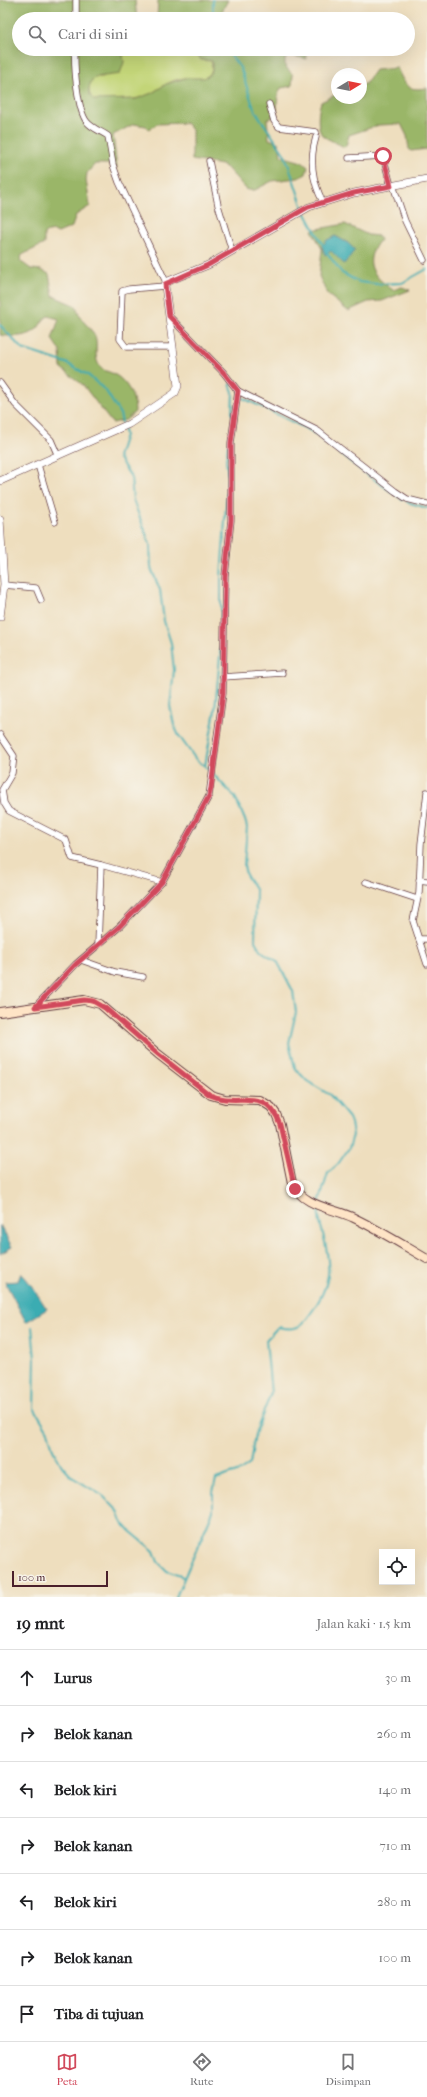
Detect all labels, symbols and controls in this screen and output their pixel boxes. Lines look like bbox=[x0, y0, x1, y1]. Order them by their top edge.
search box bbox=[12, 12, 415, 56]
icon: search bbox=[26, 23, 48, 45]
text: Cari di sini bbox=[58, 25, 128, 43]
north arrow bbox=[331, 68, 367, 104]
route start bbox=[374, 147, 392, 165]
route end bbox=[286, 1180, 304, 1198]
map controls bbox=[379, 1549, 415, 1585]
button: locate bbox=[379, 1549, 415, 1585]
scale bar bbox=[12, 1569, 108, 1588]
text: 100 m bbox=[18, 1571, 46, 1584]
text: 19 mnt bbox=[16, 1613, 65, 1633]
text: Jalan kaki · 1.5 km bbox=[316, 1616, 411, 1631]
icon: ahead bbox=[16, 1667, 38, 1689]
text: Lurus bbox=[54, 1669, 92, 1687]
text: 30 m bbox=[385, 1670, 411, 1685]
icon: right bbox=[16, 1723, 38, 1745]
text: Belok kanan bbox=[54, 1725, 133, 1743]
text: 260 m bbox=[377, 1726, 411, 1741]
icon: left bbox=[16, 1779, 38, 1801]
text: Belok kiri bbox=[54, 1781, 117, 1799]
text: 140 m bbox=[378, 1782, 411, 1797]
icon: right bbox=[16, 1835, 38, 1857]
text: Belok kanan bbox=[54, 1837, 133, 1855]
text: 710 m bbox=[379, 1838, 411, 1853]
icon: left bbox=[16, 1891, 38, 1913]
text: Belok kiri bbox=[54, 1893, 117, 1911]
text: 280 m bbox=[377, 1894, 411, 1909]
icon: right bbox=[16, 1947, 38, 1969]
text: Belok kanan bbox=[54, 1949, 133, 1967]
text: 100 m bbox=[378, 1950, 411, 1965]
icon: arrive bbox=[16, 2003, 38, 2025]
text: Tiba di tujuan bbox=[54, 2005, 144, 2023]
tab: Peta bbox=[56, 2051, 78, 2088]
tab: Rute bbox=[190, 2051, 213, 2088]
tab: Disimpan bbox=[325, 2051, 371, 2088]

